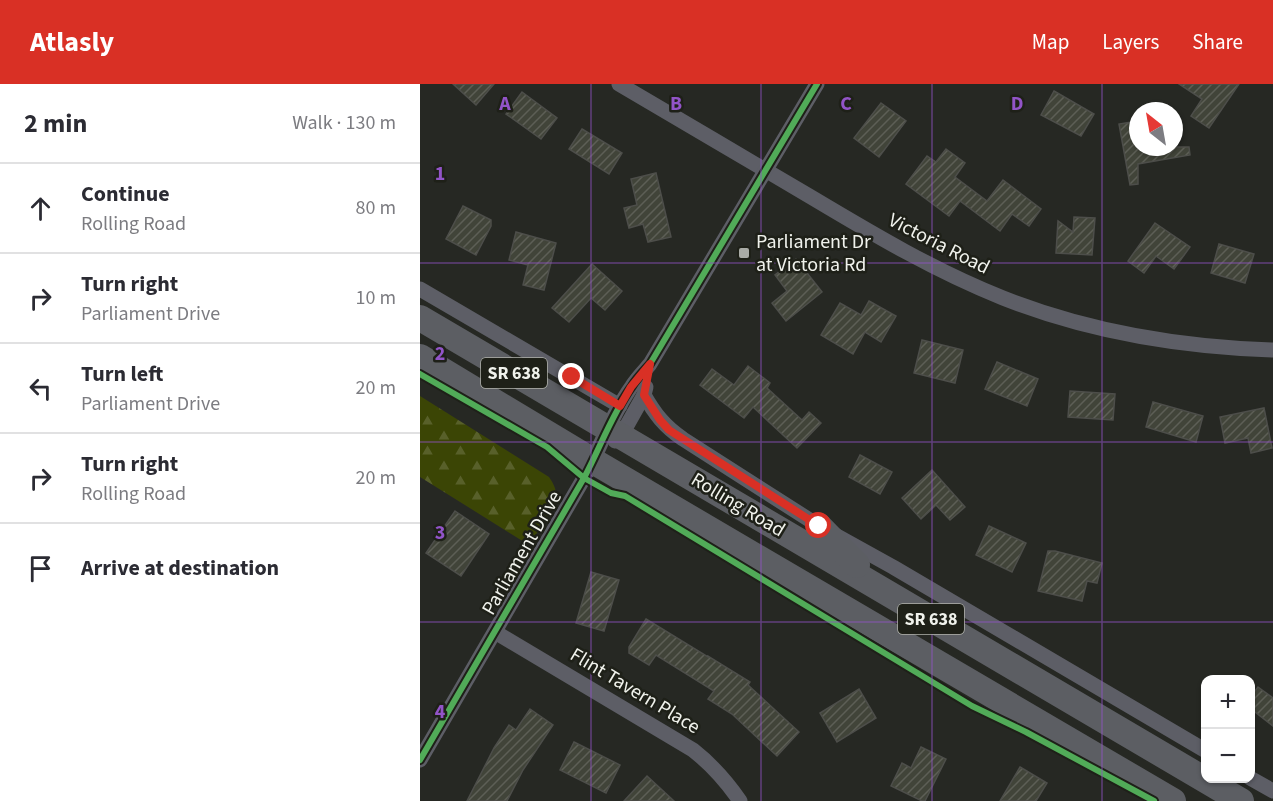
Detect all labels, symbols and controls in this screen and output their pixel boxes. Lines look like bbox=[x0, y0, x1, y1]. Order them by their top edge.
text: Atlasly bbox=[30, 22, 114, 62]
text: Map bbox=[1032, 27, 1069, 57]
text: Layers bbox=[1102, 27, 1159, 57]
text: Share bbox=[1192, 27, 1243, 57]
text: A bbox=[498, 90, 511, 118]
text: B bbox=[670, 90, 682, 118]
text: C bbox=[840, 90, 852, 118]
text: D bbox=[1011, 90, 1023, 118]
north arrow bbox=[1129, 102, 1183, 156]
text: 2 min bbox=[24, 105, 87, 142]
text: Walk · 130 m bbox=[292, 109, 396, 137]
text: 1 bbox=[435, 160, 445, 188]
text: Continue bbox=[81, 178, 170, 210]
icon: ahead bbox=[24, 192, 57, 225]
text: 80 m bbox=[356, 194, 396, 222]
street label: Victoria Road bbox=[883, 206, 995, 282]
text: Rolling Road bbox=[81, 210, 186, 238]
place label: Parliament Dr at Victoria Rd bbox=[756, 228, 871, 279]
marker: Parliament Dr at Victoria Rd bbox=[737, 246, 751, 260]
text: Turn right bbox=[81, 268, 178, 300]
icon: right bbox=[24, 282, 57, 315]
text: 10 m bbox=[356, 284, 396, 312]
text: Parliament Drive bbox=[81, 300, 220, 328]
text: 2 bbox=[435, 340, 445, 368]
text: Turn left bbox=[81, 358, 163, 390]
road number: SR 638 bbox=[481, 358, 547, 388]
route end bbox=[558, 363, 584, 389]
icon: left bbox=[24, 372, 57, 405]
text: 20 m bbox=[356, 374, 396, 402]
text: Parliament Drive bbox=[81, 390, 220, 418]
text: Turn right bbox=[81, 448, 178, 480]
icon: right bbox=[24, 462, 57, 495]
text: 20 m bbox=[356, 464, 396, 492]
street label: Rolling Road bbox=[686, 466, 790, 544]
text: Rolling Road bbox=[81, 480, 186, 508]
street label: Parliament Drive bbox=[475, 486, 569, 620]
route start bbox=[805, 512, 831, 538]
text: 3 bbox=[435, 519, 445, 547]
icon: arrive bbox=[24, 552, 57, 585]
text: Arrive at destination bbox=[81, 552, 279, 584]
road number: SR 638 bbox=[898, 604, 964, 634]
street label: Flint Tavern Place bbox=[565, 641, 705, 741]
map controls bbox=[1201, 675, 1255, 783]
button: + bbox=[1201, 675, 1255, 729]
text: 4 bbox=[435, 698, 446, 726]
button: − bbox=[1201, 729, 1255, 783]

